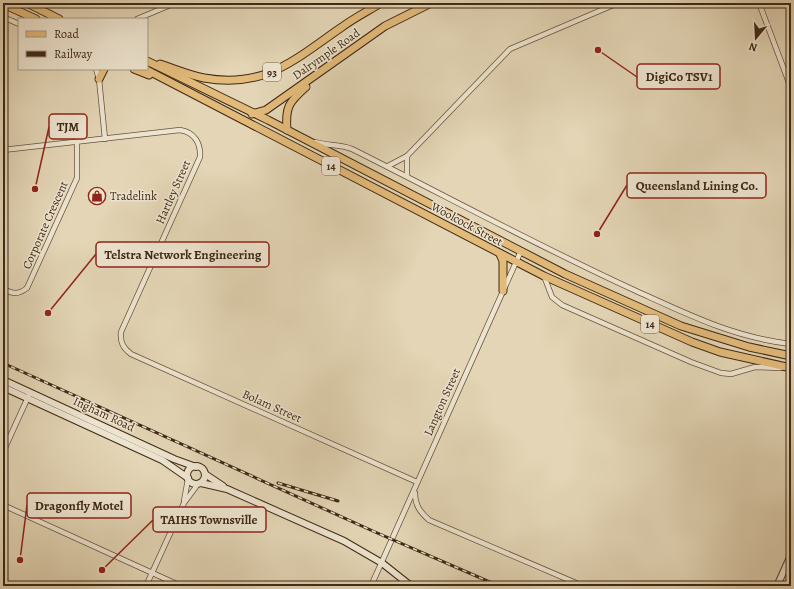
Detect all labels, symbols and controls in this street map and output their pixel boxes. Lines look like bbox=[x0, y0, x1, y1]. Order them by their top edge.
legend bbox=[18, 18, 148, 70]
north arrow bbox=[736, 18, 776, 58]
street label: Dalrymple Road bbox=[289, 24, 363, 83]
text: Road bbox=[54, 26, 80, 42]
text: N bbox=[747, 39, 759, 55]
text: Railway bbox=[54, 46, 93, 62]
road number: 93 bbox=[263, 63, 281, 81]
callout: DigiCo TSV1 bbox=[637, 64, 720, 89]
text: DigiCo TSV1 bbox=[645, 68, 713, 85]
callout: TJM bbox=[49, 114, 87, 139]
text: TJM bbox=[57, 118, 79, 135]
street label: Hartley Street bbox=[152, 157, 194, 227]
road number: 14 bbox=[322, 157, 340, 175]
callout: Queensland Lining Co. bbox=[627, 173, 766, 198]
text: Queensland Lining Co. bbox=[636, 177, 758, 194]
street label: Corporate Crescent bbox=[18, 178, 72, 272]
shop icon: Tradelink bbox=[87, 186, 107, 206]
place label: Tradelink bbox=[110, 188, 157, 204]
street label: Woolcock Street bbox=[427, 198, 506, 250]
callout: Telstra Network Engineering bbox=[96, 242, 269, 267]
text: Telstra Network Engineering bbox=[105, 246, 262, 263]
road number: 14 bbox=[641, 315, 659, 333]
street label: Langton Street bbox=[420, 366, 464, 438]
street label: Bolam Street bbox=[240, 386, 304, 426]
street label: Ingham Road bbox=[71, 393, 138, 435]
callout: Dragonfly Motel bbox=[27, 493, 131, 518]
text: Dragonfly Motel bbox=[35, 497, 124, 514]
callout: TAIHS Townsville bbox=[153, 507, 266, 532]
text: TAIHS Townsville bbox=[161, 511, 258, 528]

